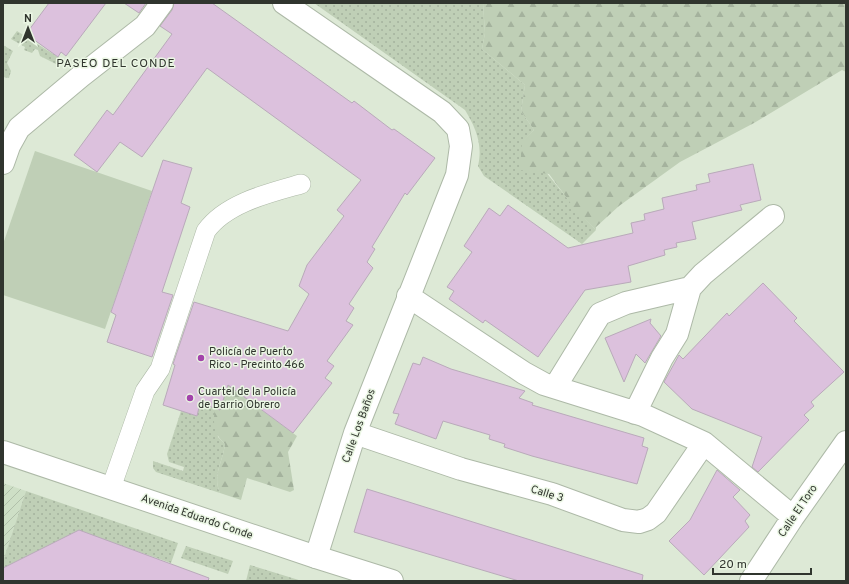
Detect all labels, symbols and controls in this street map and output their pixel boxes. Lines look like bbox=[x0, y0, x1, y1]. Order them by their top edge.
north arrow bbox=[8, 8, 48, 48]
text: N bbox=[24, 12, 32, 26]
district label: PASEO DEL CONDE bbox=[56, 56, 176, 72]
place label: Policía de Puerto Rico - Precinto 466 bbox=[209, 345, 305, 372]
marker: Policía de Puerto Rico - Precinto 466 bbox=[196, 353, 206, 363]
place label: Cuartel de la Policía de Barrio Obrero bbox=[198, 385, 296, 412]
street label: Calle Los Baños bbox=[339, 387, 379, 465]
marker: Cuartel de la Policía de Barrio Obrero bbox=[185, 393, 195, 403]
street label: Calle 3 bbox=[529, 482, 565, 506]
street label: Calle El Toro bbox=[775, 482, 821, 540]
street label: Avenida Eduardo Conde bbox=[139, 491, 255, 543]
scale bar bbox=[713, 550, 811, 576]
text: 20 m bbox=[719, 557, 747, 573]

